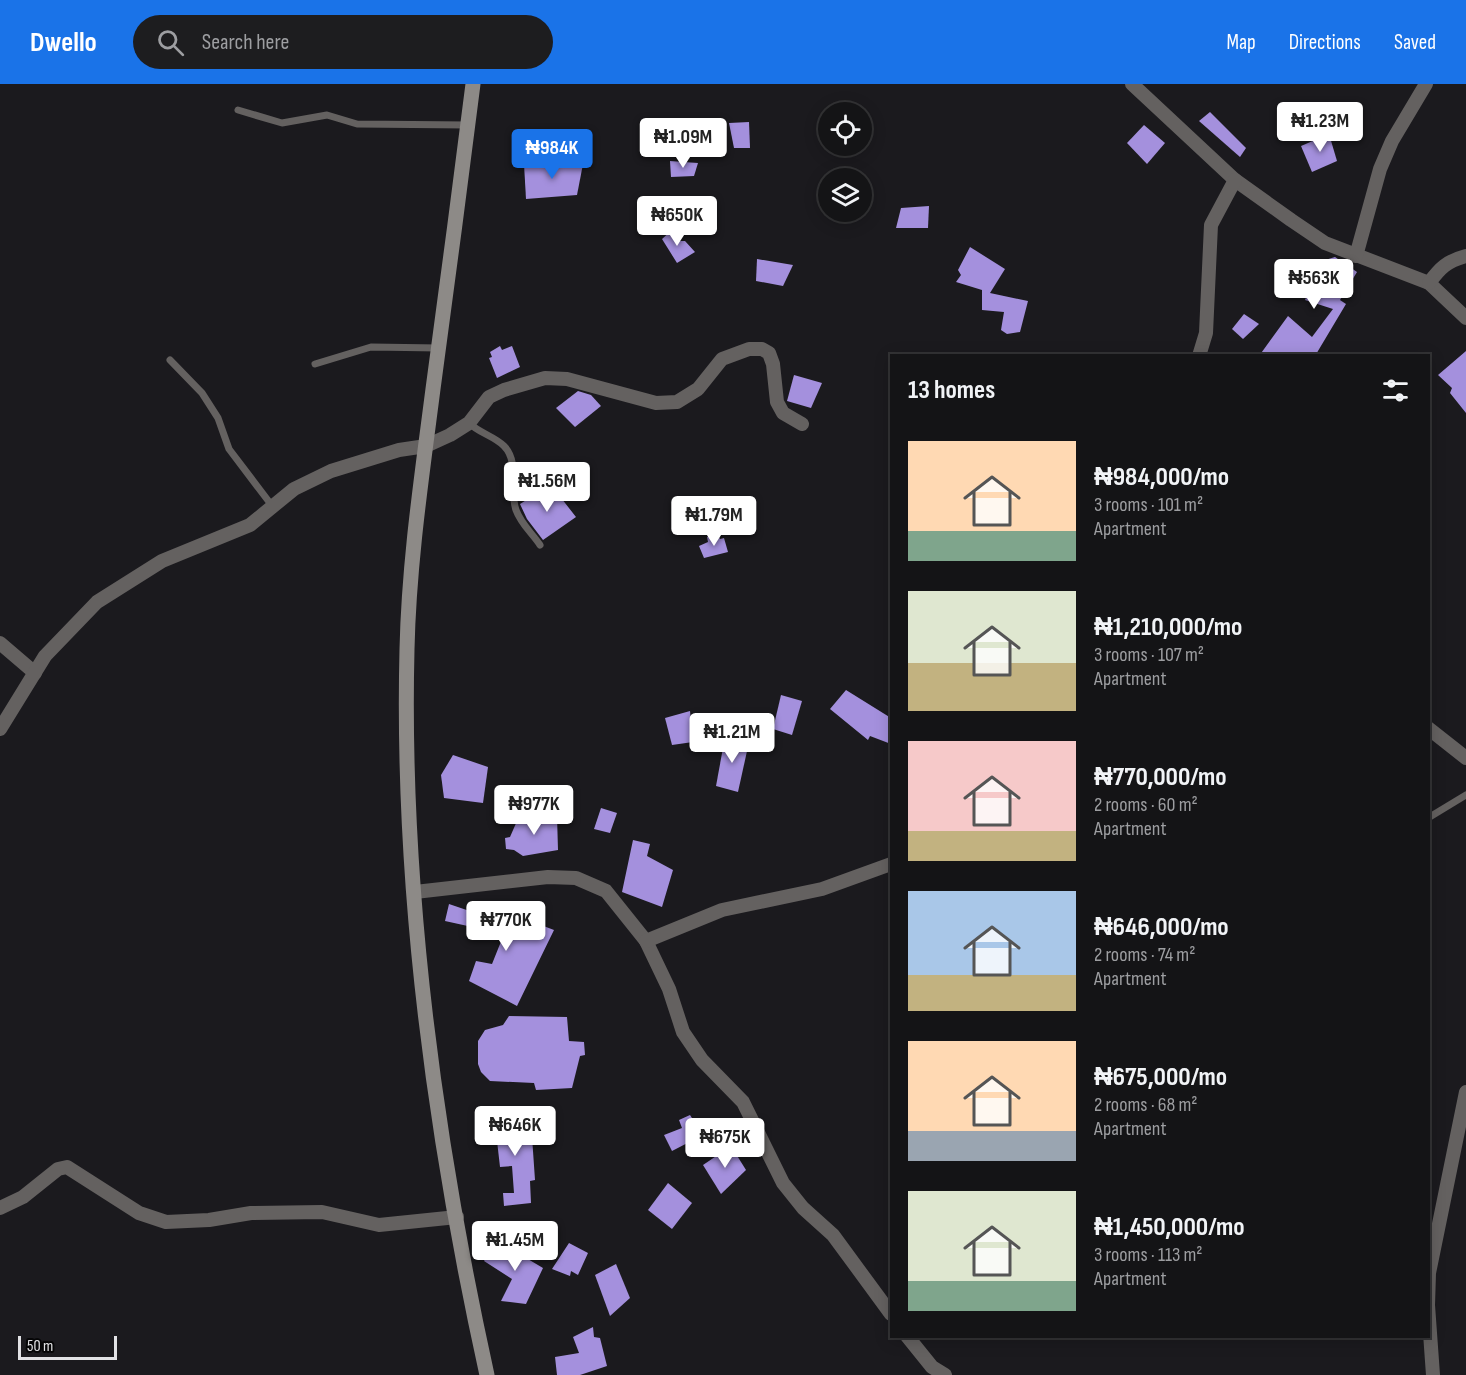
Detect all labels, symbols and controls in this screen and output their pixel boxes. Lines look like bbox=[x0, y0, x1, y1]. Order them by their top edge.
search box bbox=[133, 15, 553, 69]
text: Dwello bbox=[30, 26, 97, 59]
icon: search bbox=[154, 26, 187, 59]
text: Search here bbox=[202, 29, 289, 56]
text: Map bbox=[1226, 30, 1256, 55]
text: Directions bbox=[1289, 30, 1361, 55]
text: Saved bbox=[1394, 30, 1436, 55]
map controls bbox=[818, 102, 872, 222]
button: locate bbox=[818, 102, 872, 156]
pin: ₦1.23M bbox=[1271, 102, 1369, 153]
text: ₦1.23M bbox=[1291, 109, 1349, 133]
pin: ₦1.09M bbox=[634, 118, 732, 169]
text: ₦1.09M bbox=[654, 125, 712, 149]
pin: ₦984K bbox=[510, 129, 594, 180]
text: ₦984K bbox=[526, 136, 578, 160]
button: layers bbox=[818, 168, 872, 222]
pin: ₦650K bbox=[635, 196, 719, 247]
text: ₦650K bbox=[651, 203, 703, 227]
pin: ₦563K bbox=[1272, 259, 1356, 310]
text: ₦563K bbox=[1288, 266, 1340, 290]
icon: filters bbox=[1379, 374, 1412, 407]
text: 13 homes bbox=[908, 375, 995, 406]
pin: ₦1.56M bbox=[498, 462, 596, 513]
text: ₦984,000/mo bbox=[1094, 462, 1229, 493]
icon: home bbox=[956, 465, 1028, 537]
text: ₦1.56M bbox=[518, 469, 576, 493]
text: 3 rooms · 101 m² bbox=[1094, 493, 1203, 517]
pin: ₦1.79M bbox=[665, 496, 763, 547]
text: ₦1.79M bbox=[685, 503, 743, 527]
text: Apartment bbox=[1094, 517, 1167, 541]
text: ₦1,210,000/mo bbox=[1094, 612, 1242, 643]
icon: home bbox=[956, 615, 1028, 687]
text: 3 rooms · 107 m² bbox=[1094, 643, 1204, 667]
text: Apartment bbox=[1094, 667, 1167, 691]
pin: ₦1.21M bbox=[683, 713, 781, 764]
text: ₦1.21M bbox=[704, 720, 761, 744]
text: ₦770,000/mo bbox=[1094, 762, 1227, 793]
icon: home bbox=[956, 765, 1028, 837]
pin: ₦977K bbox=[492, 785, 576, 836]
text: ₦977K bbox=[508, 792, 560, 816]
text: 2 rooms · 60 m² bbox=[1094, 793, 1198, 817]
text: Apartment bbox=[1094, 817, 1167, 841]
pin: ₦770K bbox=[464, 901, 548, 952]
text: ₦770K bbox=[480, 908, 532, 932]
text: ₦646,000/mo bbox=[1094, 912, 1229, 943]
icon: home bbox=[956, 915, 1028, 987]
text: 2 rooms · 74 m² bbox=[1094, 943, 1195, 967]
text: Apartment bbox=[1094, 967, 1167, 991]
text: ₦675,000/mo bbox=[1094, 1062, 1227, 1093]
icon: home bbox=[956, 1065, 1028, 1137]
text: 2 rooms · 68 m² bbox=[1094, 1093, 1198, 1117]
pin: ₦646K bbox=[473, 1106, 557, 1157]
text: ₦646K bbox=[489, 1113, 541, 1137]
text: Apartment bbox=[1094, 1117, 1167, 1141]
pin: ₦675K bbox=[683, 1118, 767, 1169]
text: ₦675K bbox=[699, 1125, 751, 1149]
text: ₦1,450,000/mo bbox=[1094, 1212, 1245, 1243]
icon: home bbox=[956, 1215, 1028, 1287]
pin: ₦1.45M bbox=[466, 1221, 564, 1272]
text: ₦1.45M bbox=[486, 1228, 544, 1252]
text: 3 rooms · 113 m² bbox=[1094, 1243, 1203, 1267]
text: Apartment bbox=[1094, 1267, 1167, 1291]
scale bar bbox=[18, 1333, 117, 1360]
text: 50 m bbox=[27, 1337, 53, 1356]

